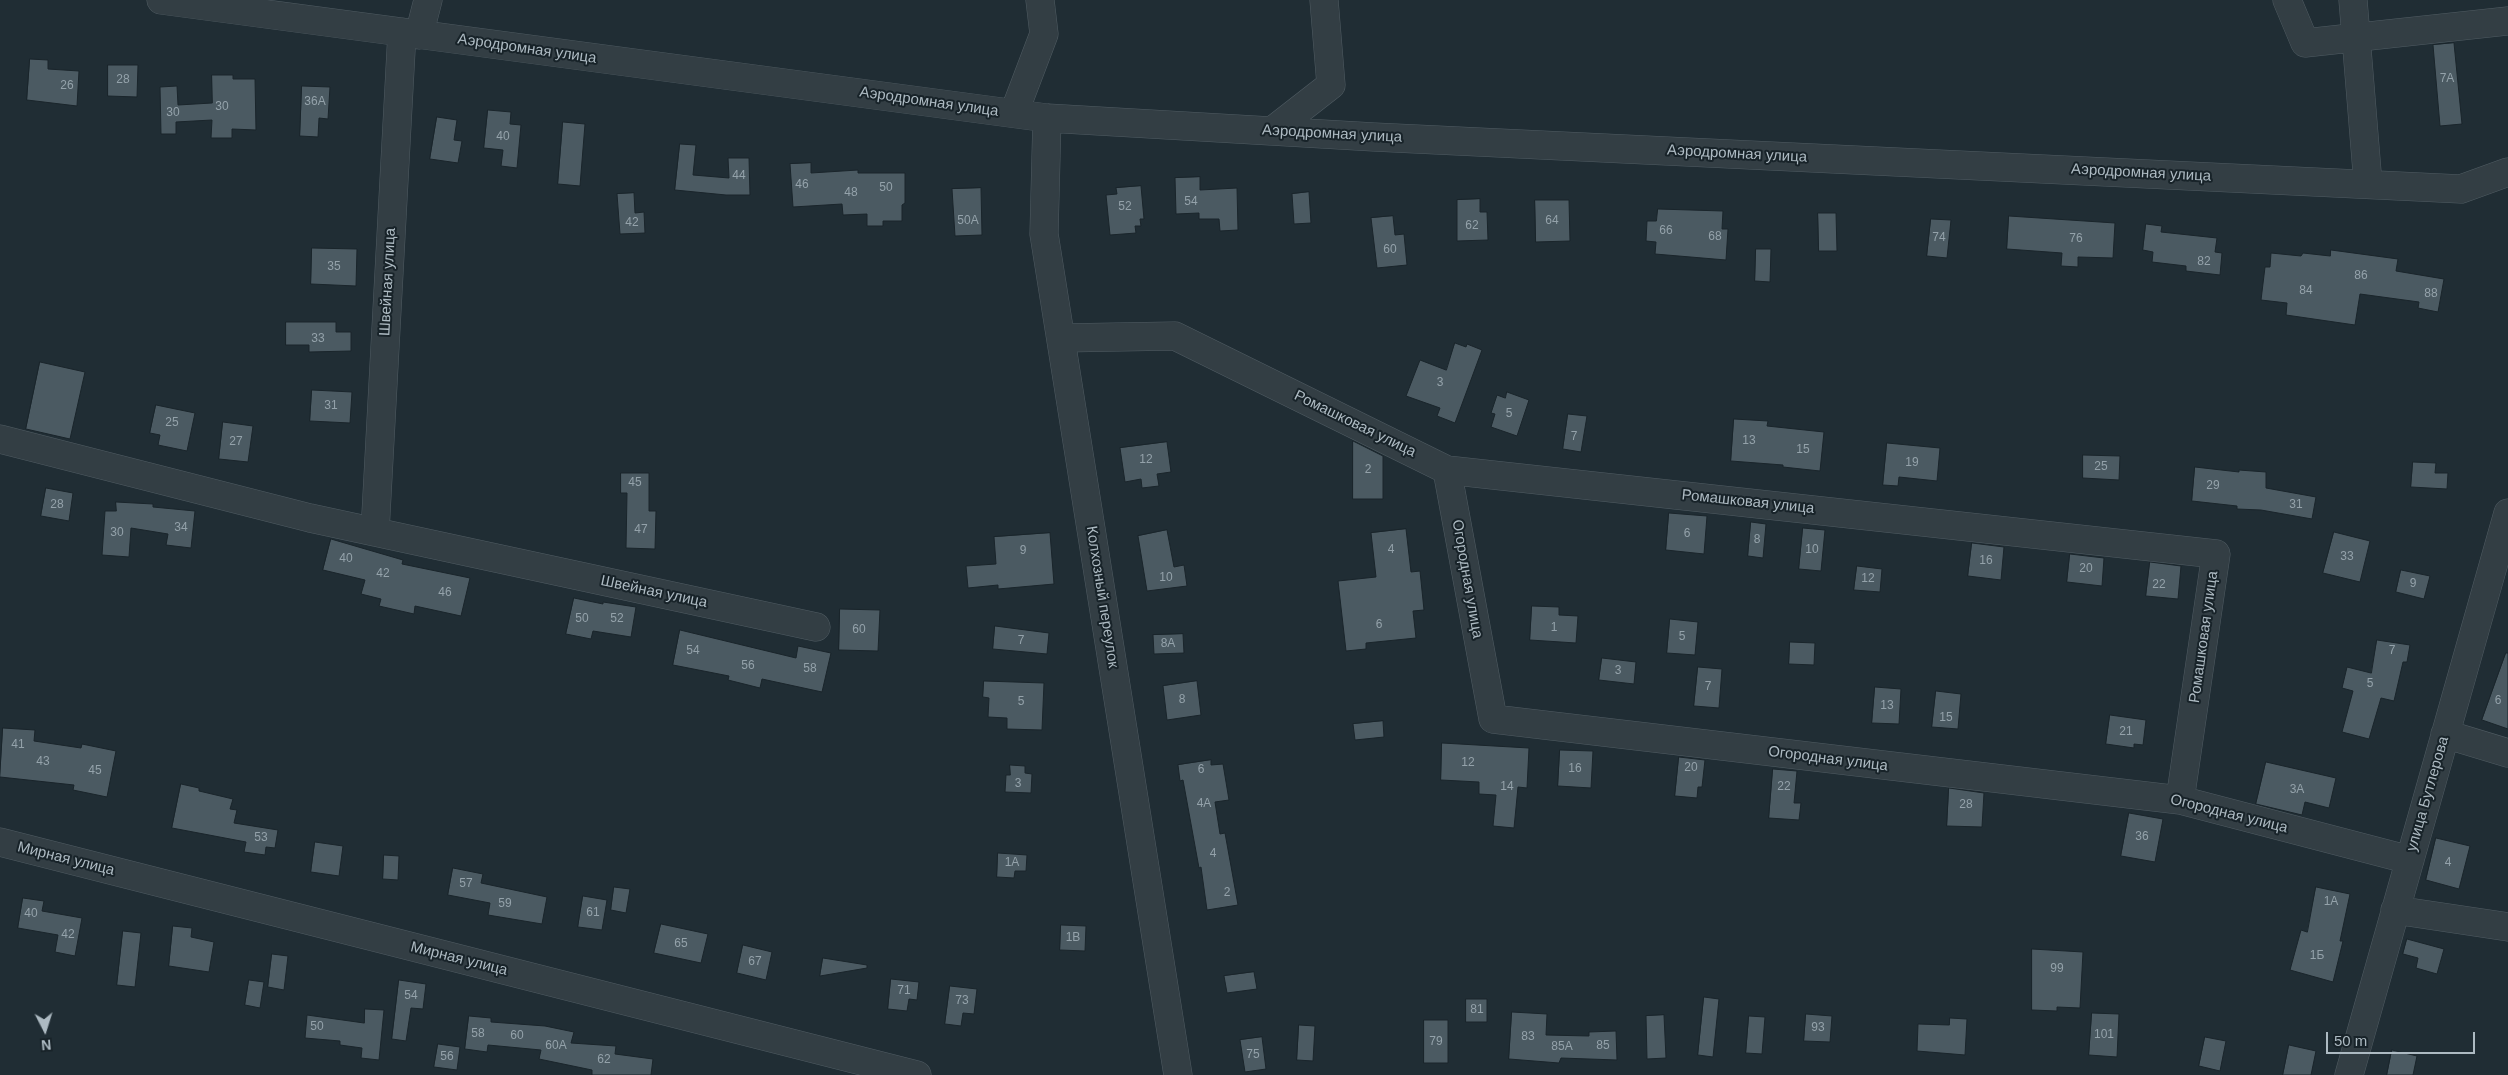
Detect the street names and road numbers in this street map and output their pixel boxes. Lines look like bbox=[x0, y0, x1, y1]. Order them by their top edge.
street label: Аэродромная улица bbox=[456, 30, 598, 68]
street label: Аэродромная улица bbox=[858, 83, 1000, 121]
street label: Аэродромная улица bbox=[1262, 121, 1402, 147]
street label: Аэродромная улица bbox=[1667, 141, 1807, 167]
street label: Аэродромная улица bbox=[2071, 160, 2211, 186]
street label: Швейная улица bbox=[376, 227, 400, 337]
street label: Ромашковая улица bbox=[1291, 387, 1419, 461]
street label: Ромашковая улица bbox=[1681, 486, 1815, 518]
street label: Огородная улица bbox=[1448, 518, 1486, 640]
street label: Колхозный переулок bbox=[1082, 525, 1122, 669]
street label: Ромашковая улица bbox=[2186, 570, 2222, 704]
street label: Швейная улица bbox=[599, 572, 709, 612]
street label: улица Бутлерова bbox=[2403, 734, 2453, 854]
street label: Огородная улица bbox=[1767, 743, 1889, 775]
street label: Огородная улица bbox=[2168, 791, 2290, 837]
street label: Мирная улица bbox=[16, 838, 116, 880]
street label: Мирная улица bbox=[409, 938, 509, 980]

